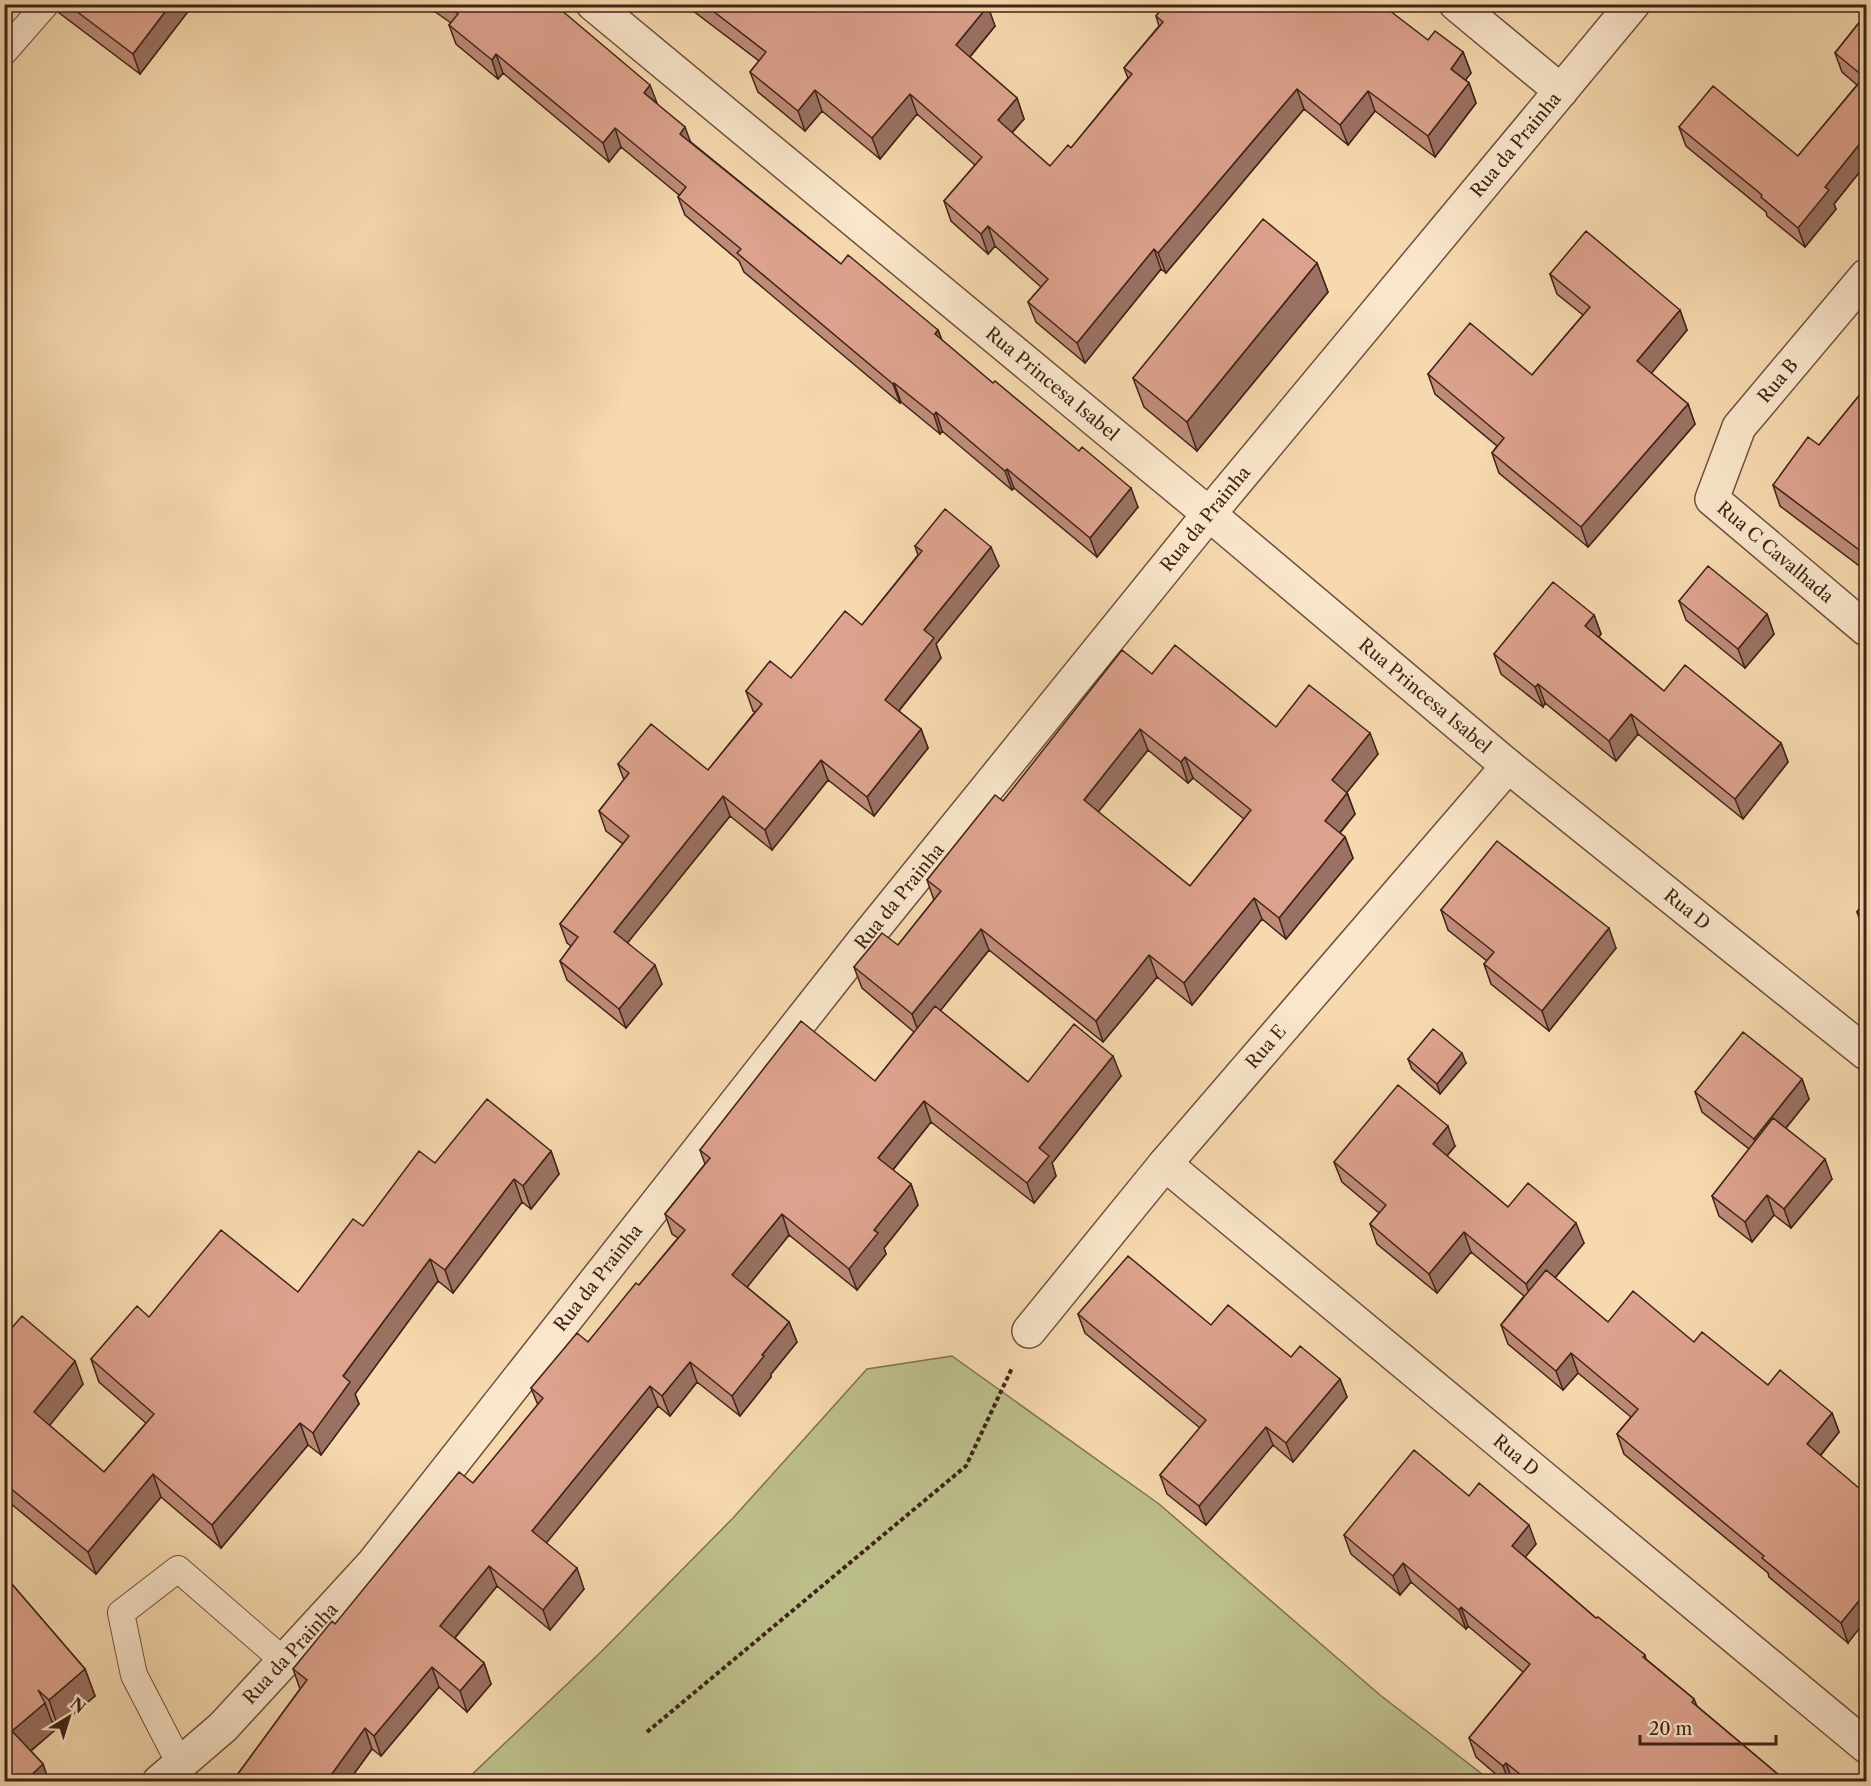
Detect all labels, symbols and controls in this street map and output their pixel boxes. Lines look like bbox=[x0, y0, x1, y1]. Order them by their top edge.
street label: Rua da Prainha bbox=[1466, 88, 1566, 202]
street label: Rua Princesa Isabel bbox=[981, 323, 1123, 446]
street label: Rua B bbox=[1753, 354, 1803, 408]
street label: Rua da Prainha bbox=[1156, 461, 1255, 576]
street label: Rua C Cavalhada bbox=[1713, 497, 1838, 608]
street label: Rua Princesa Isabel bbox=[1354, 634, 1496, 758]
street label: Rua da Prainha bbox=[850, 839, 949, 954]
street label: Rua D bbox=[1659, 884, 1714, 935]
street label: Rua E bbox=[1241, 1020, 1291, 1073]
street label: Rua da Prainha bbox=[549, 1220, 647, 1336]
street label: Rua D bbox=[1488, 1430, 1543, 1481]
street label: Rua da Prainha bbox=[238, 1598, 343, 1709]
north arrow bbox=[39, 1687, 99, 1747]
text: N bbox=[67, 1693, 90, 1717]
scale bar bbox=[1640, 1708, 1776, 1746]
text: 20 m bbox=[1649, 1718, 1693, 1740]

